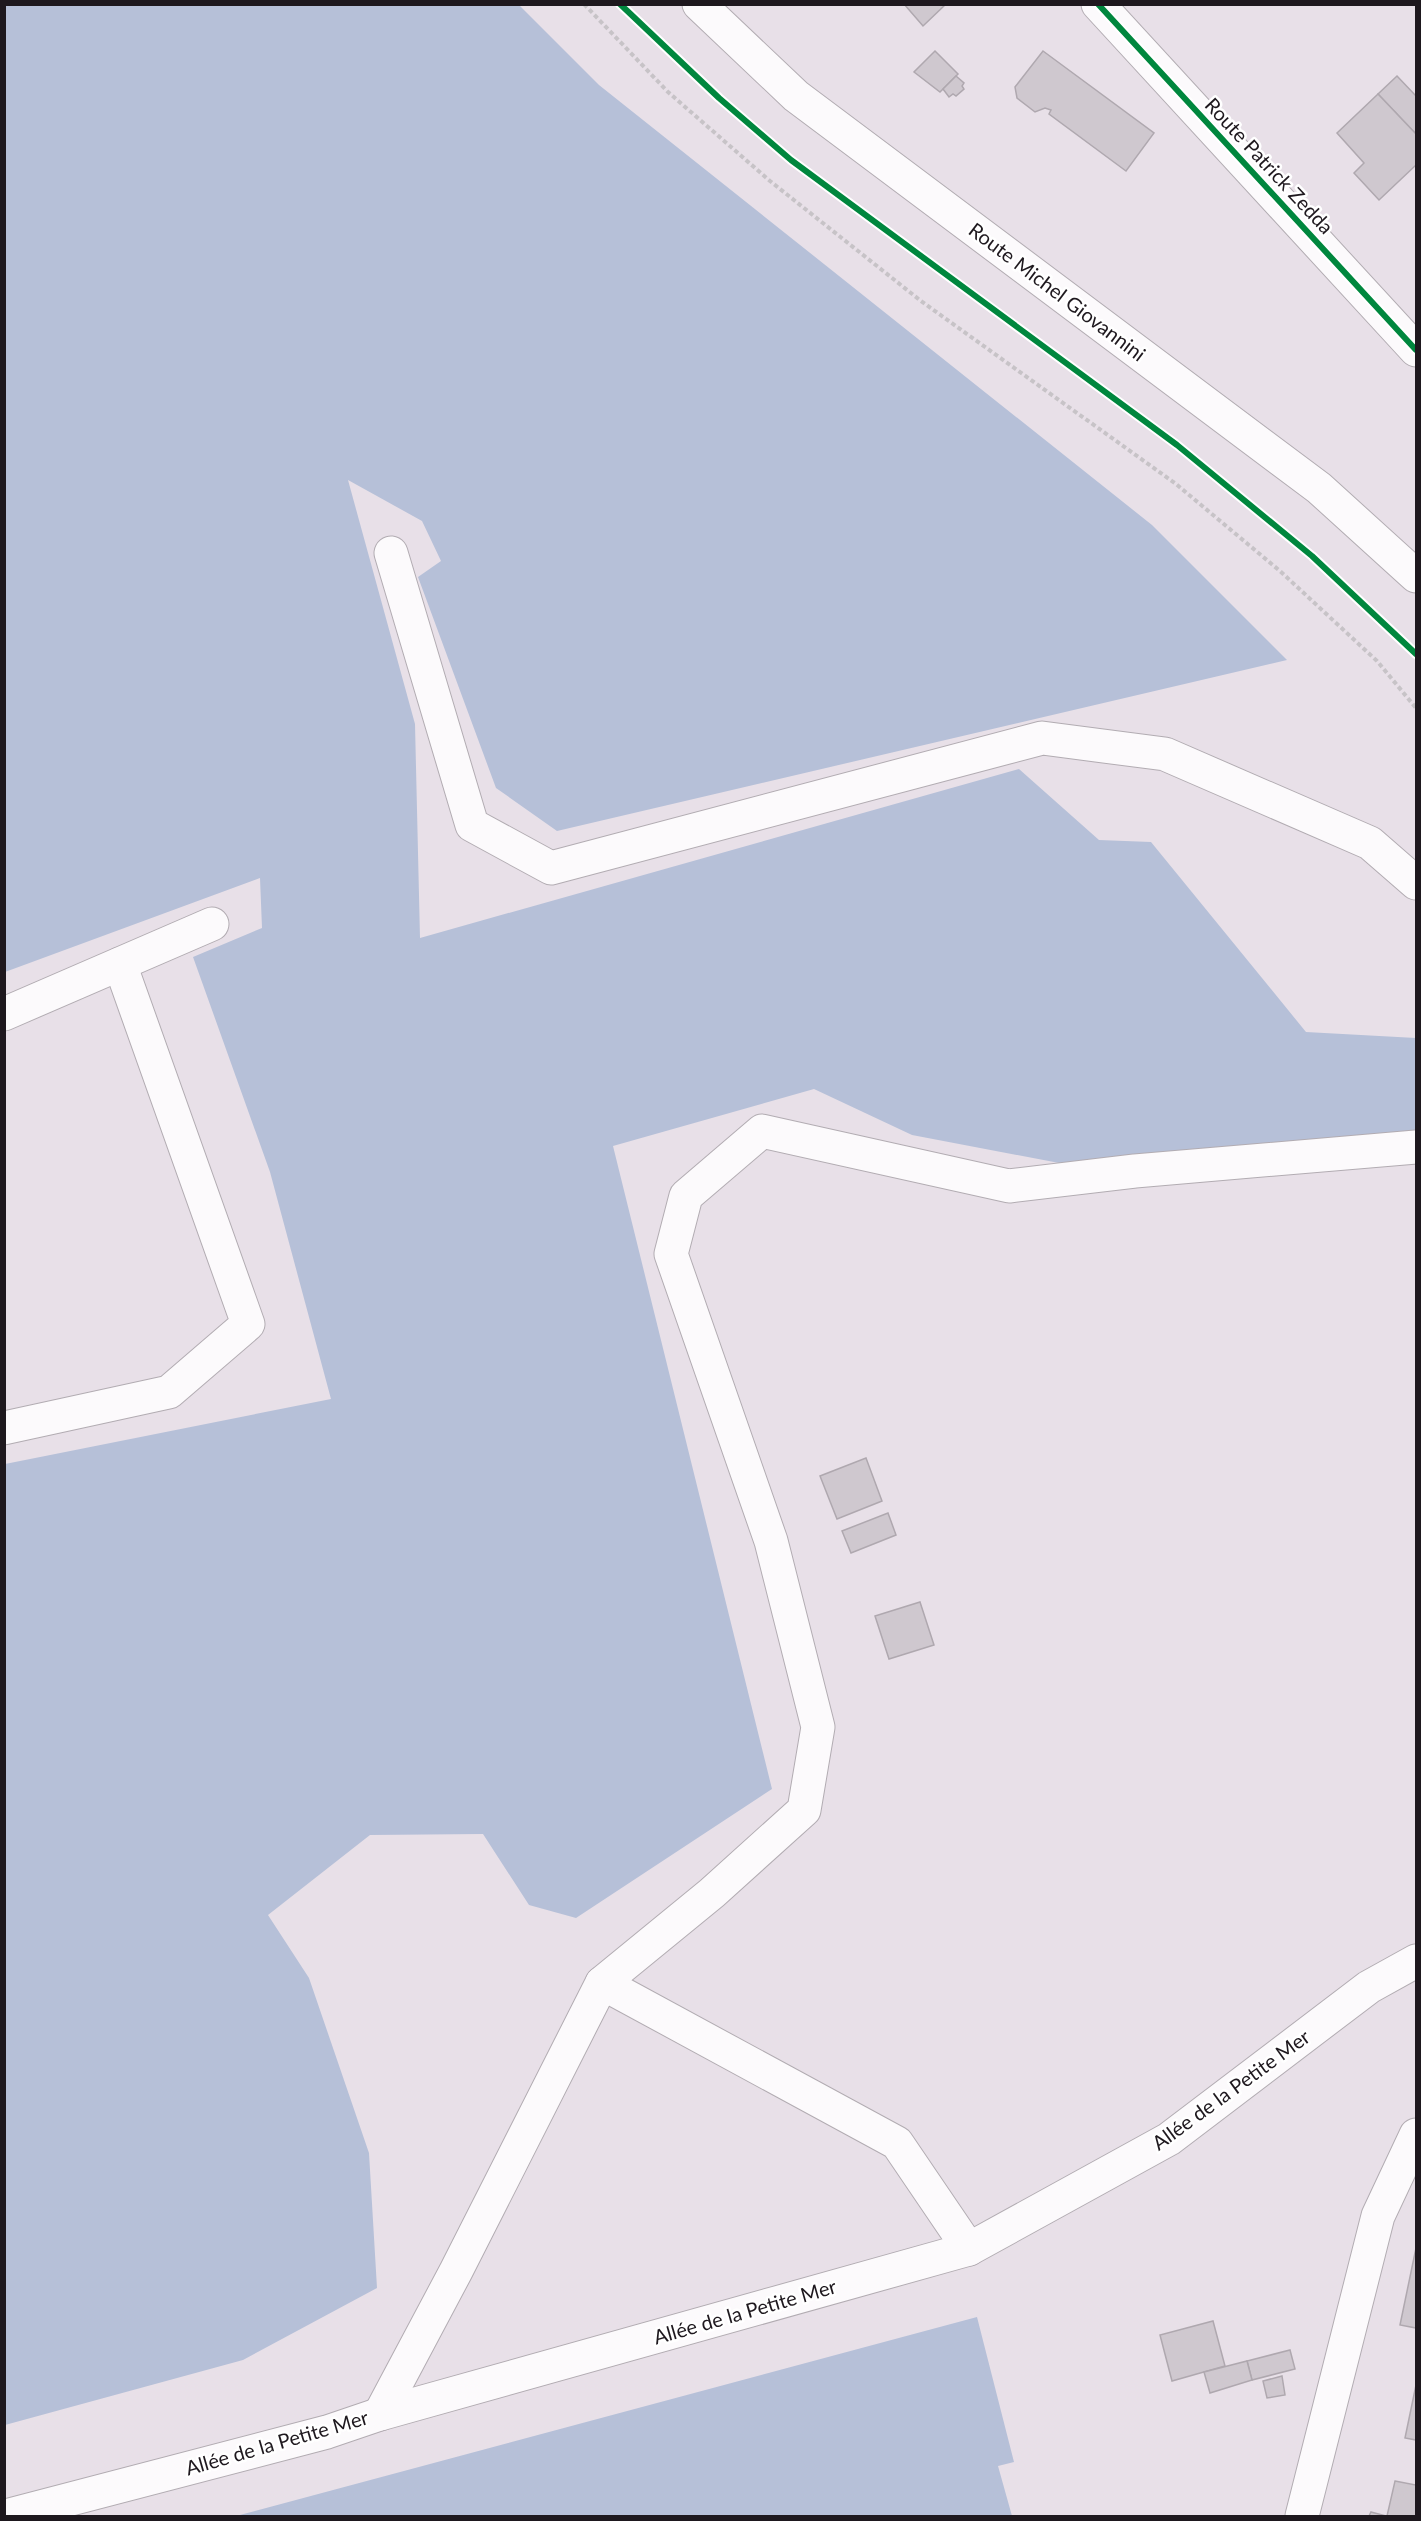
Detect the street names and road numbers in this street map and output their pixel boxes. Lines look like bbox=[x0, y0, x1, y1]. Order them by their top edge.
street label: Route Patrick Zedda bbox=[1201, 92, 1339, 238]
street label: Route Michel Giovannini bbox=[965, 217, 1151, 365]
street label: Allée de la Petite Mer bbox=[1147, 2024, 1315, 2154]
street label: Allée de la Petite Mer bbox=[651, 2273, 840, 2349]
street label: Allée de la Petite Mer bbox=[183, 2404, 372, 2480]

